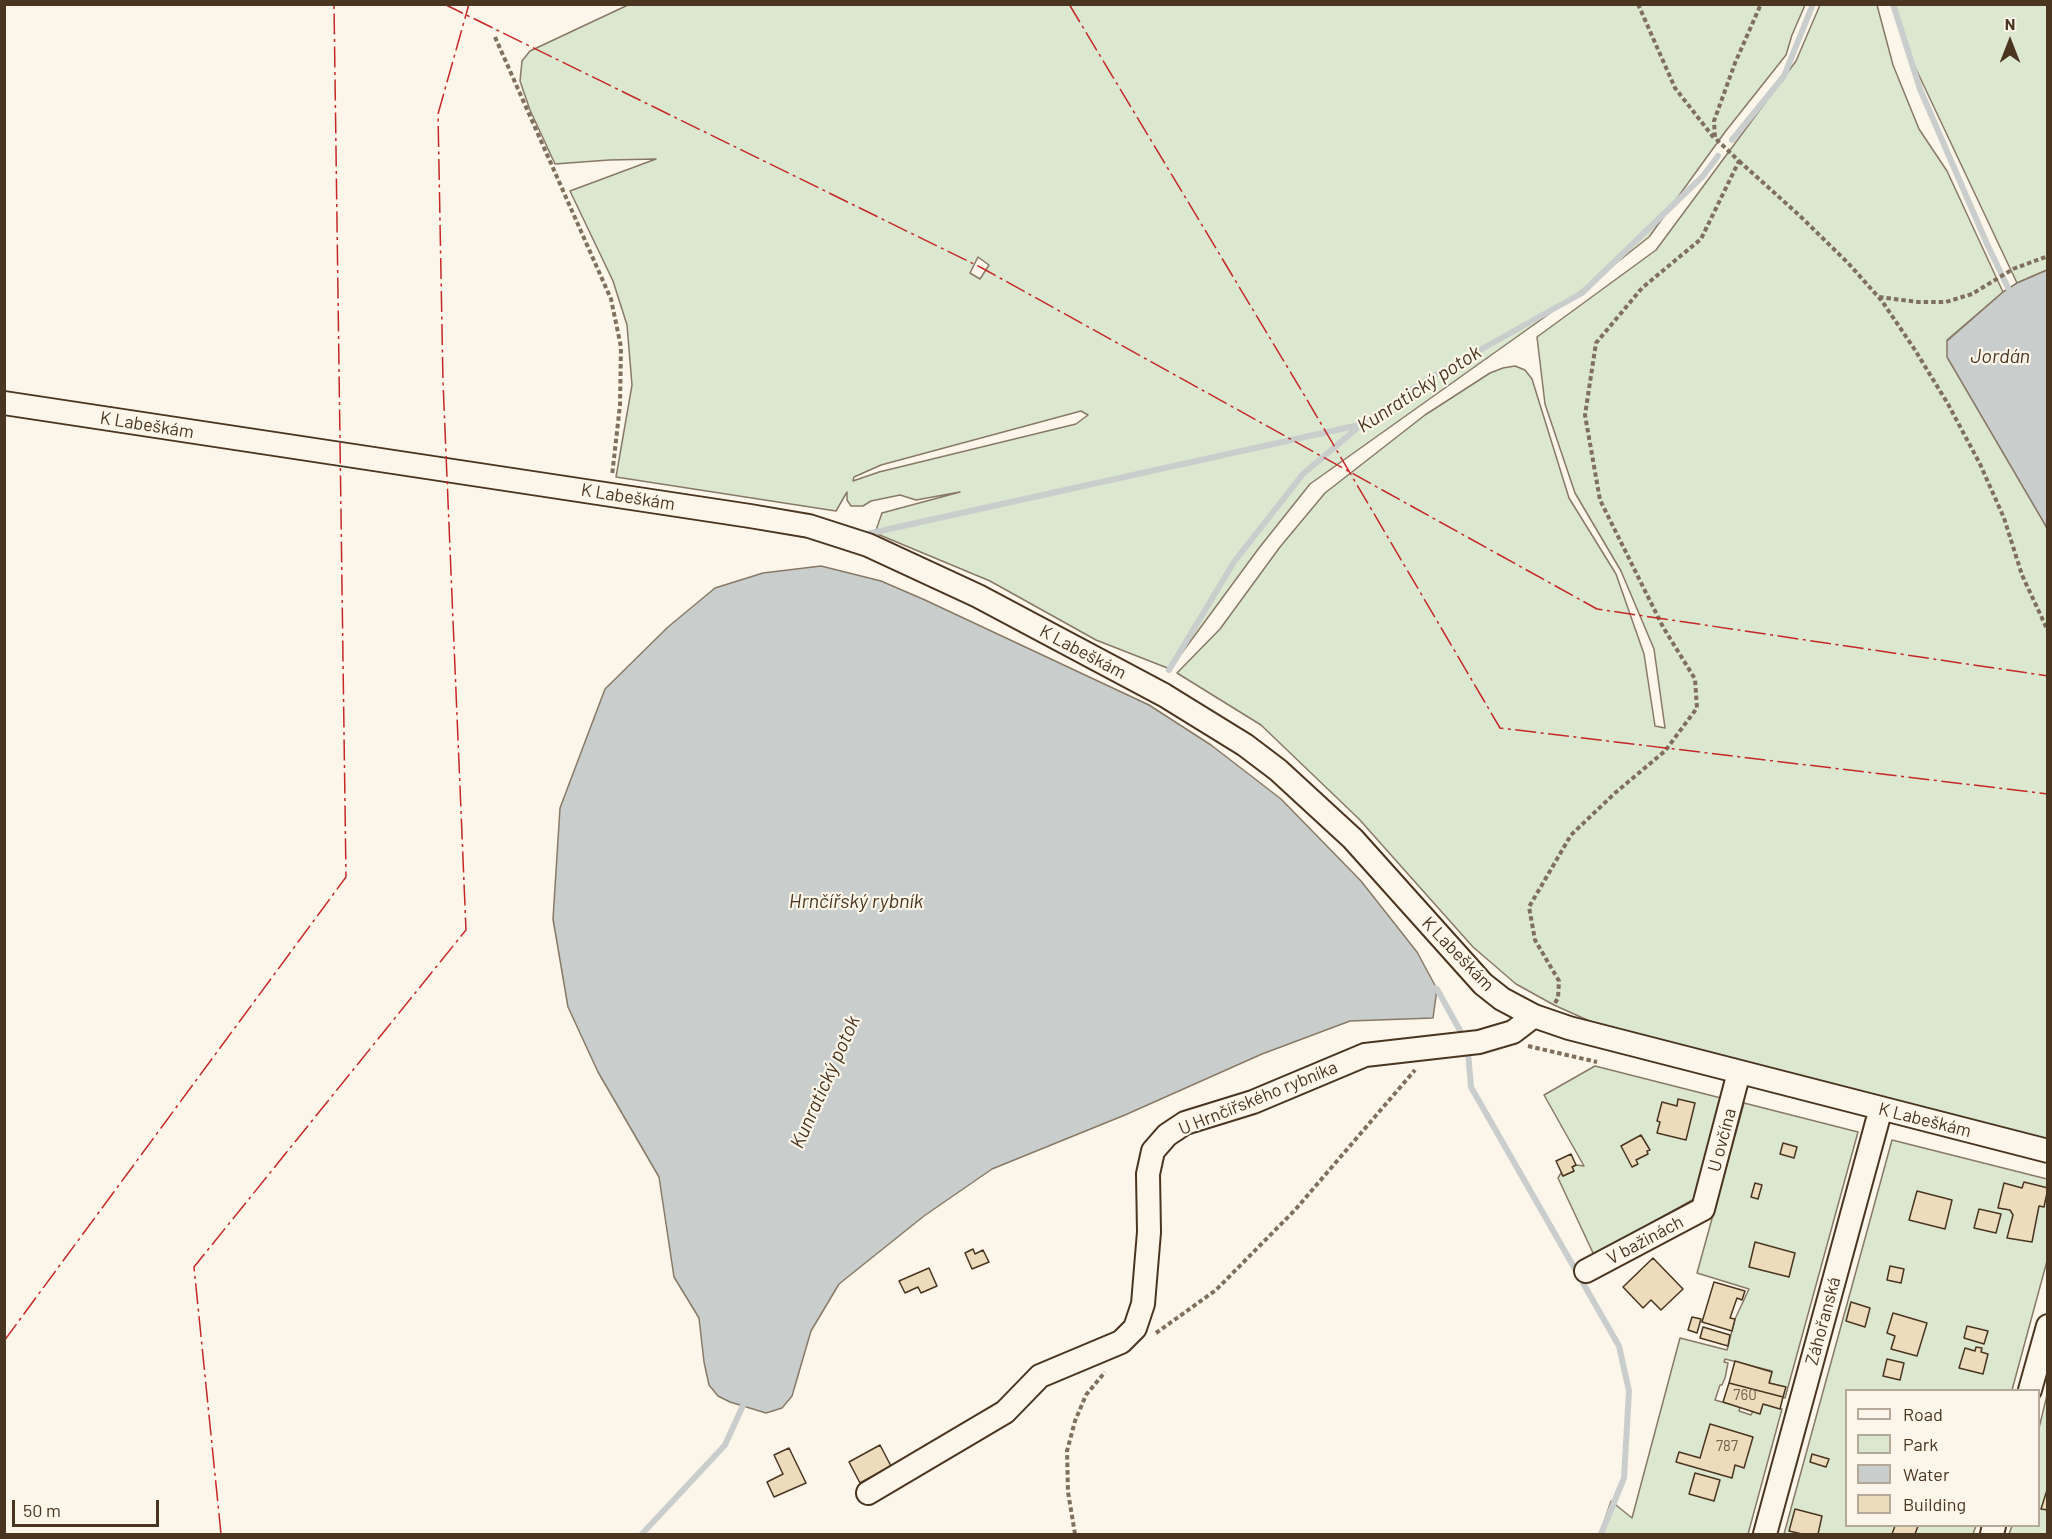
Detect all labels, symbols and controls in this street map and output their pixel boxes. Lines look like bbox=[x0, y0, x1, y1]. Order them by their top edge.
north arrow bbox=[1980, 12, 2040, 72]
text: N bbox=[2005, 14, 2015, 33]
water label: Kunratický potok bbox=[1353, 340, 1485, 438]
water label: Jordán bbox=[1970, 344, 2030, 368]
street label: K Labeškám bbox=[99, 407, 195, 443]
street label: K Labeškám bbox=[580, 479, 676, 515]
street label: K Labeškám bbox=[1036, 620, 1130, 684]
water label: Hrnčířský rybník bbox=[789, 889, 923, 913]
street label: K Labeškám bbox=[1417, 912, 1499, 996]
water label: Kunratický potok bbox=[785, 1012, 865, 1152]
street label: U Hrnčířského rybníka bbox=[1175, 1056, 1341, 1140]
street label: K Labeškám bbox=[1876, 1098, 1974, 1142]
street label: U ovčína bbox=[1703, 1106, 1741, 1174]
street label: V bažinách bbox=[1603, 1211, 1687, 1269]
street label: Záhořanská bbox=[1801, 1274, 1845, 1368]
house number: 760 bbox=[1733, 1386, 1757, 1404]
legend bbox=[1845, 1389, 2040, 1527]
text: Road bbox=[1903, 1403, 1943, 1425]
text: Park bbox=[1903, 1433, 1938, 1455]
house number: 787 bbox=[1716, 1437, 1738, 1455]
text: Water bbox=[1903, 1463, 1950, 1485]
scale bar bbox=[15, 1488, 162, 1526]
text: Building bbox=[1903, 1493, 1966, 1515]
text: 50 m bbox=[23, 1499, 61, 1521]

